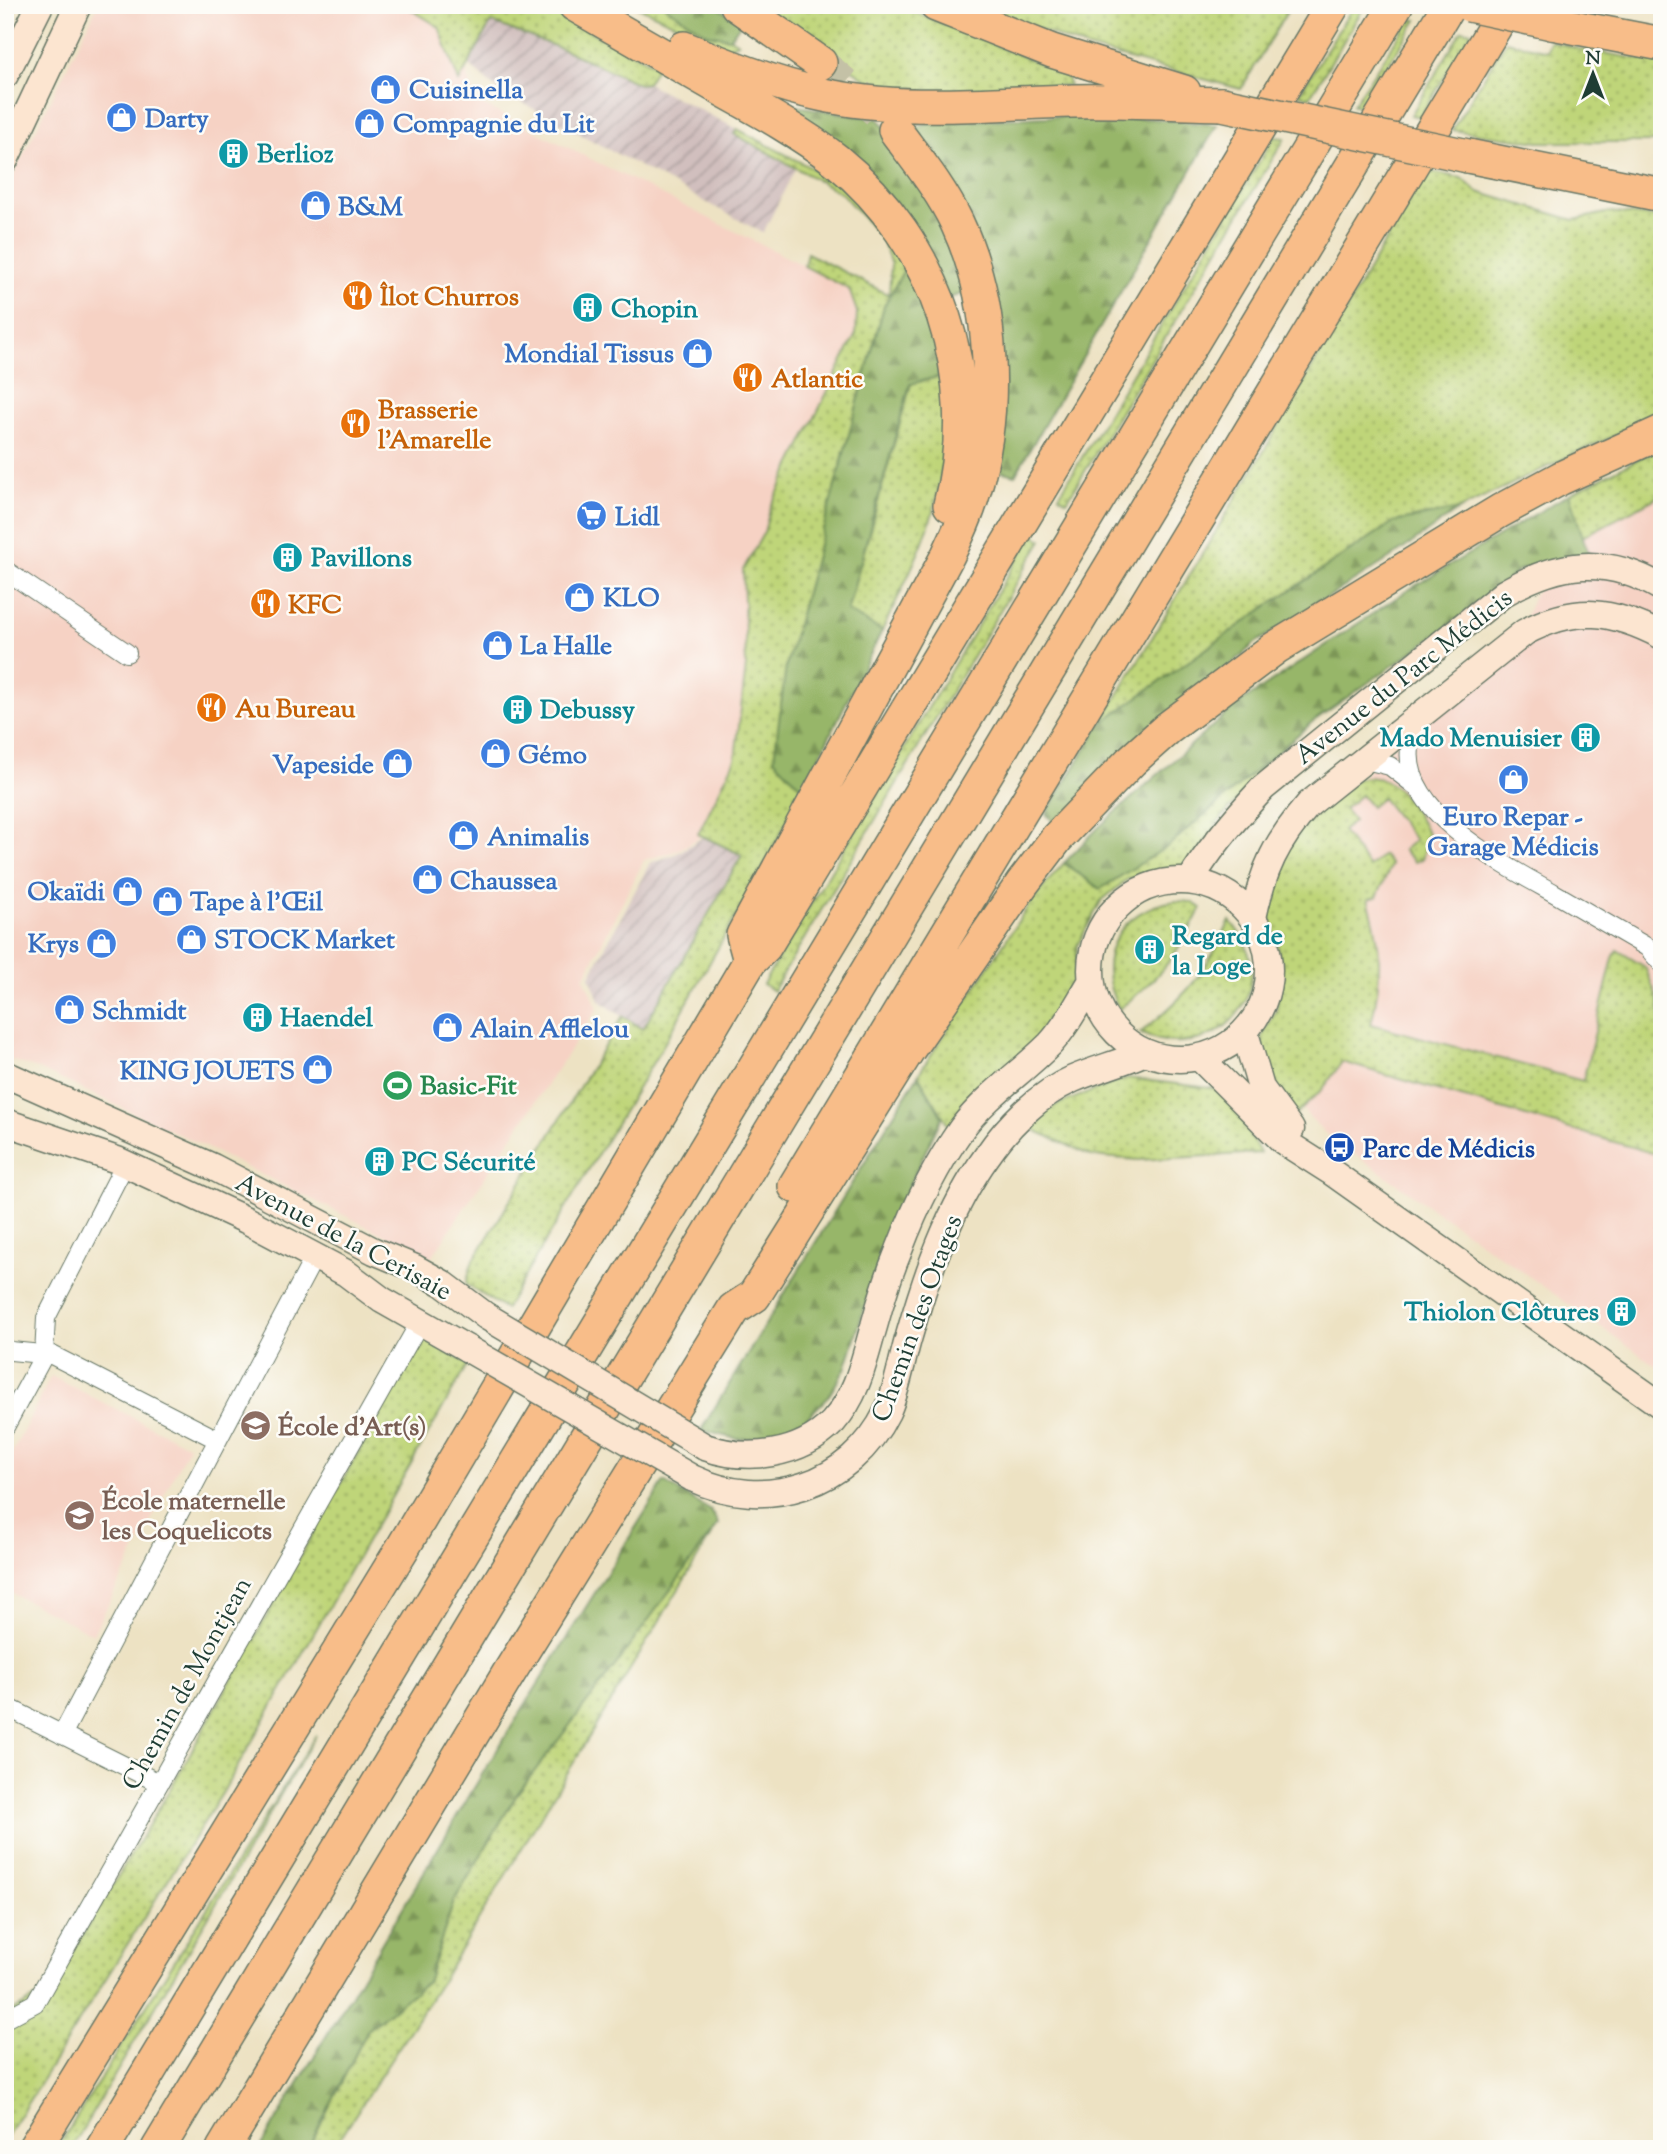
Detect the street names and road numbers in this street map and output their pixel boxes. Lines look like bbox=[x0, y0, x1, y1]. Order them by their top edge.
street label: Avenue du Parc Médicis bbox=[1288, 581, 1521, 775]
street label: Avenue de la Cerisaie bbox=[228, 1165, 458, 1311]
street label: Chemin des Otages bbox=[864, 1210, 973, 1428]
street label: Chemin de Montjean bbox=[114, 1571, 262, 1797]

